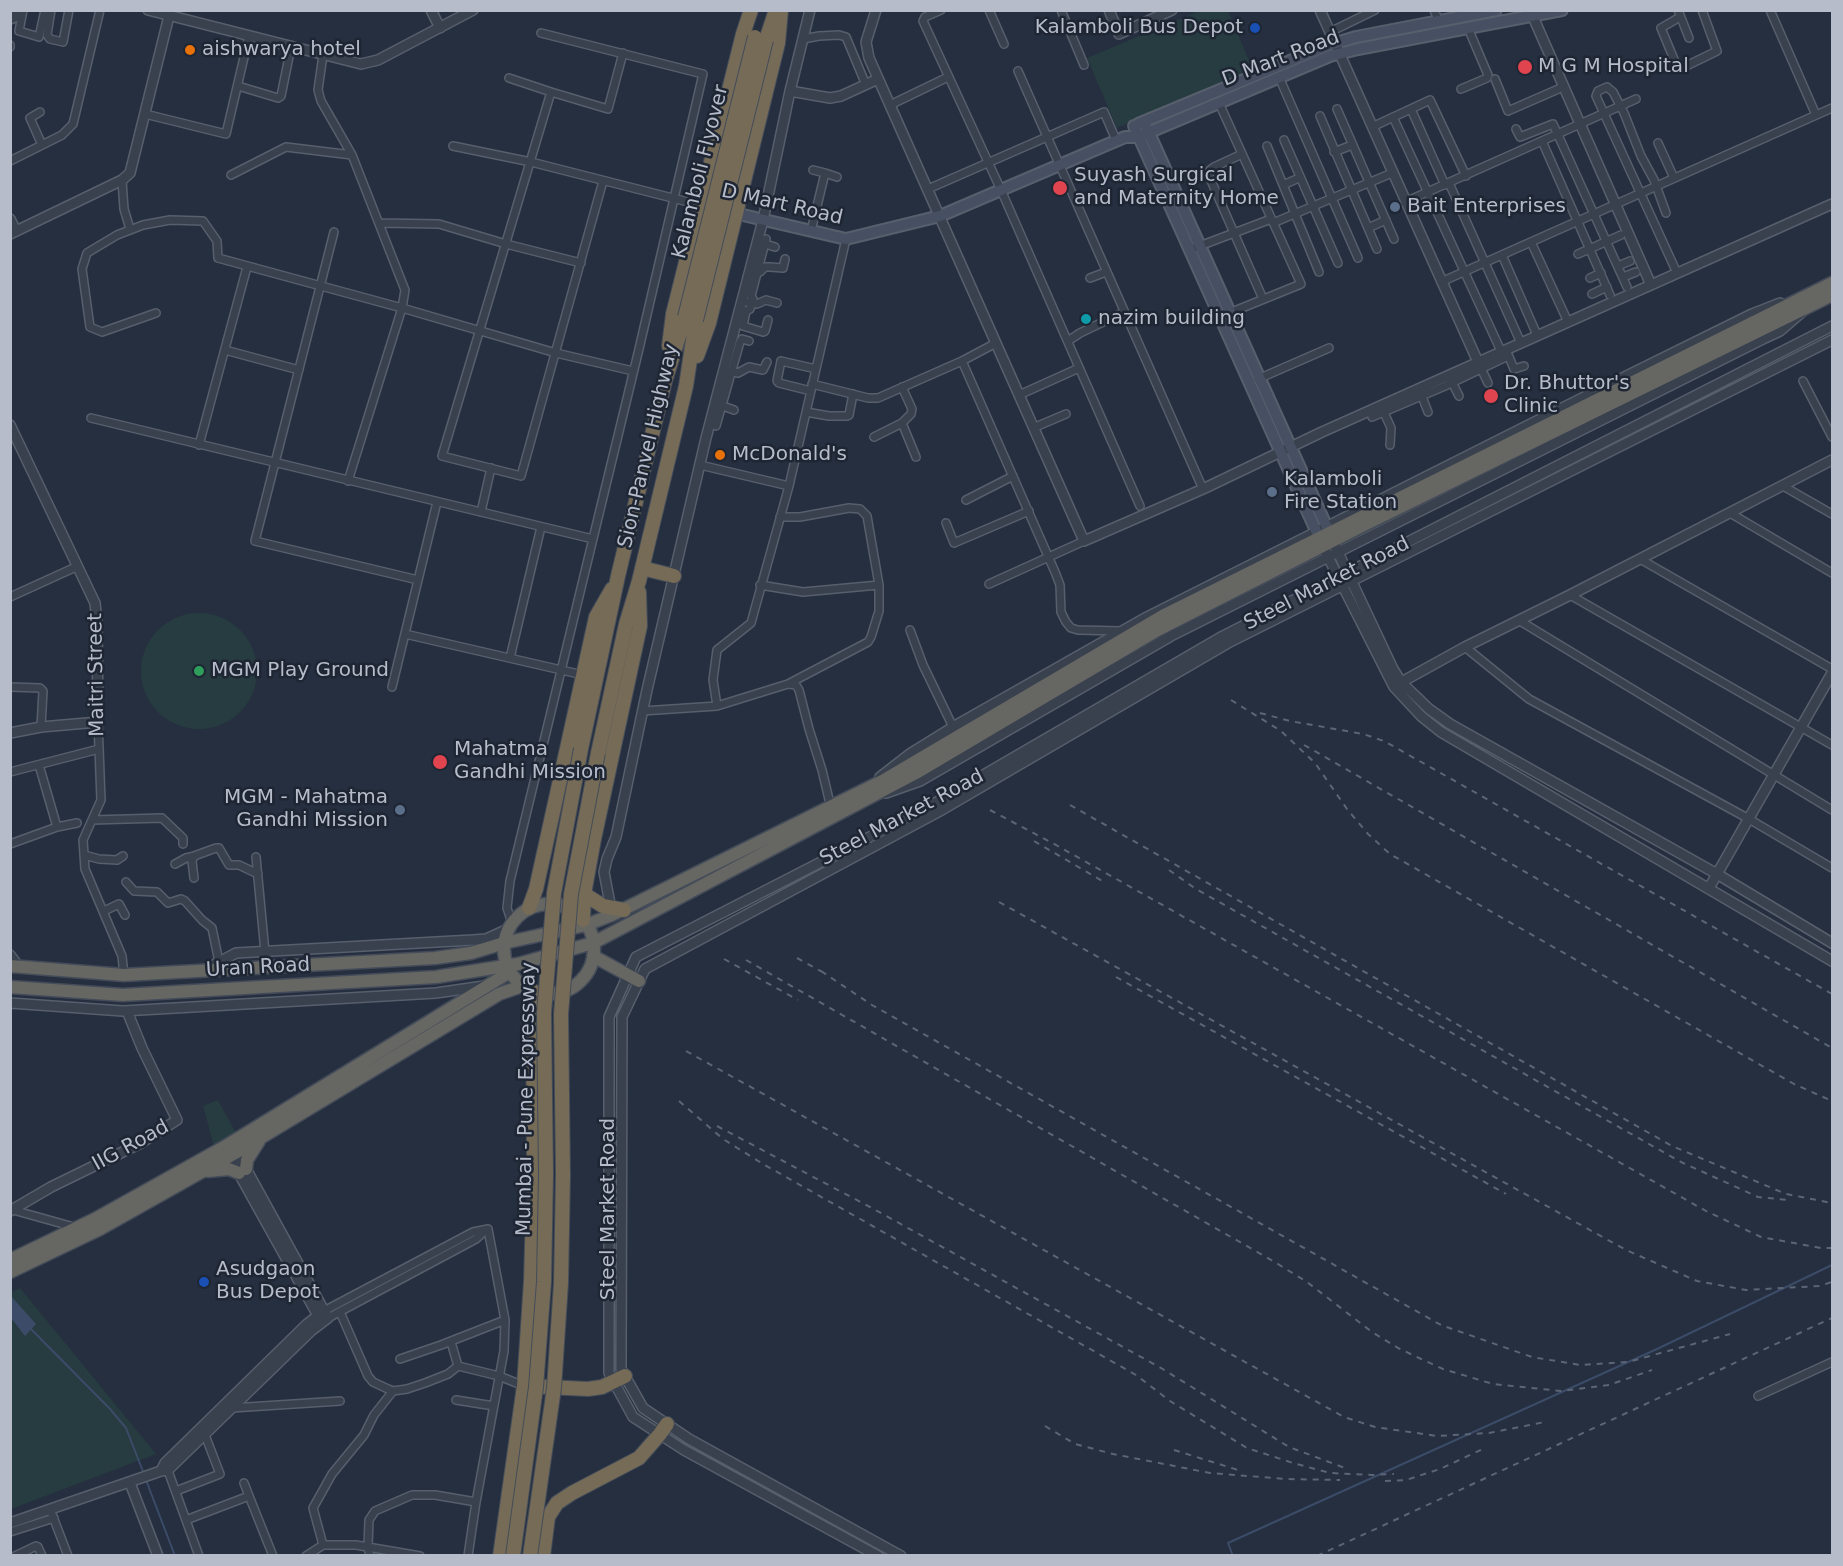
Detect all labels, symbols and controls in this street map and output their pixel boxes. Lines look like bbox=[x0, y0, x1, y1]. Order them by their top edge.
place label: Kalamboli Bus Depot bbox=[1035, 16, 1243, 40]
marker: Kalamboli Bus Depot bbox=[1248, 21, 1262, 35]
street label: D Mart Road bbox=[1219, 26, 1343, 92]
place label: aishwarya hotel bbox=[202, 38, 361, 62]
marker: aishwarya hotel bbox=[183, 43, 197, 57]
place label: M G M Hospital bbox=[1538, 55, 1689, 79]
marker: M G M Hospital bbox=[1516, 58, 1534, 76]
street label: Kalamboli Flyover bbox=[668, 83, 734, 261]
place label: Suyash Surgical and Maternity Home bbox=[1074, 164, 1279, 211]
street label: D Mart Road bbox=[719, 179, 845, 231]
marker: Suyash Surgical and Maternity Home bbox=[1051, 179, 1069, 197]
place label: Bait Enterprises bbox=[1407, 195, 1566, 219]
marker: Bait Enterprises bbox=[1388, 200, 1402, 214]
place label: nazim building bbox=[1098, 307, 1245, 331]
marker: nazim building bbox=[1079, 312, 1093, 326]
street label: Sion-Panvel Highway bbox=[614, 342, 684, 550]
place label: Dr. Bhuttor's Clinic bbox=[1504, 372, 1630, 419]
marker: Dr. Bhuttor's Clinic bbox=[1482, 387, 1500, 405]
place label: McDonald's bbox=[732, 443, 847, 467]
marker: McDonald's bbox=[713, 448, 727, 462]
place label: Kalamboli Fire Station bbox=[1284, 468, 1397, 515]
marker: Kalamboli Fire Station bbox=[1265, 485, 1279, 499]
street label: Steel Market Road bbox=[1240, 532, 1414, 636]
street label: Maitri Street bbox=[84, 613, 110, 737]
place label: MGM Play Ground bbox=[211, 659, 389, 683]
marker: MGM Play Ground bbox=[192, 664, 206, 678]
place label: Mahatma Gandhi Mission bbox=[454, 738, 606, 785]
marker: Mahatma Gandhi Mission bbox=[431, 753, 449, 771]
street label: Steel Market Road bbox=[816, 765, 988, 871]
place label: MGM - Mahatma Gandhi Mission bbox=[224, 786, 388, 833]
marker: MGM - Mahatma Gandhi Mission bbox=[393, 803, 407, 817]
street label: Uran Road bbox=[205, 953, 311, 983]
street label: Mumbai - Pune Expressway bbox=[513, 962, 541, 1236]
street label: IIG Road bbox=[89, 1115, 173, 1177]
street label: Steel Market Road bbox=[597, 1118, 621, 1300]
place label: Asudgaon Bus Depot bbox=[216, 1258, 320, 1305]
marker: Asudgaon Bus Depot bbox=[197, 1275, 211, 1289]

